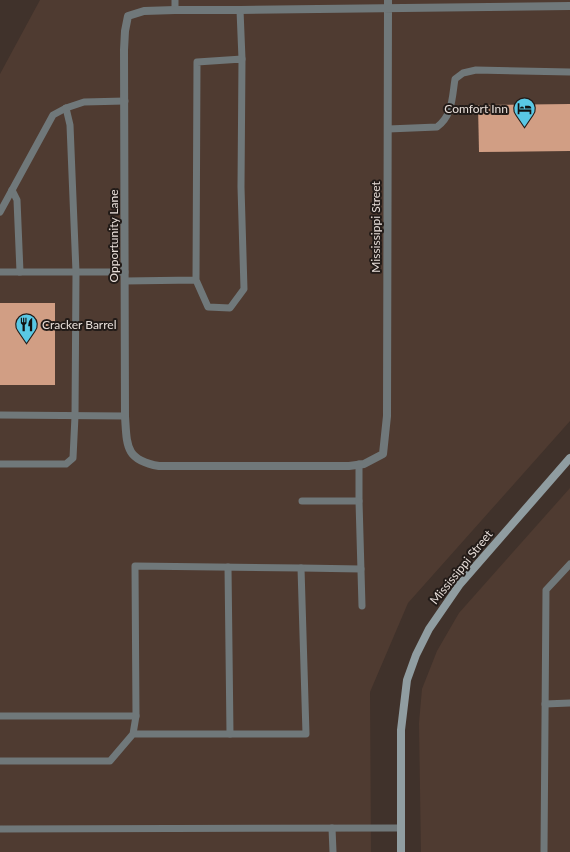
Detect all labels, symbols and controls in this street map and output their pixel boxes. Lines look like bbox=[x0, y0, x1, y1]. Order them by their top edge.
hotel icon: Comfort Inn bbox=[511, 95, 537, 128]
place label: Comfort Inn bbox=[444, 101, 508, 116]
street label: Mississippi Street bbox=[368, 181, 383, 273]
street label: Opportunity Lane bbox=[106, 189, 121, 283]
restaurant icon: Cracker Barrel bbox=[14, 311, 40, 344]
place label: Cracker Barrel bbox=[42, 317, 117, 332]
street label: Mississippi Street bbox=[426, 526, 496, 607]

